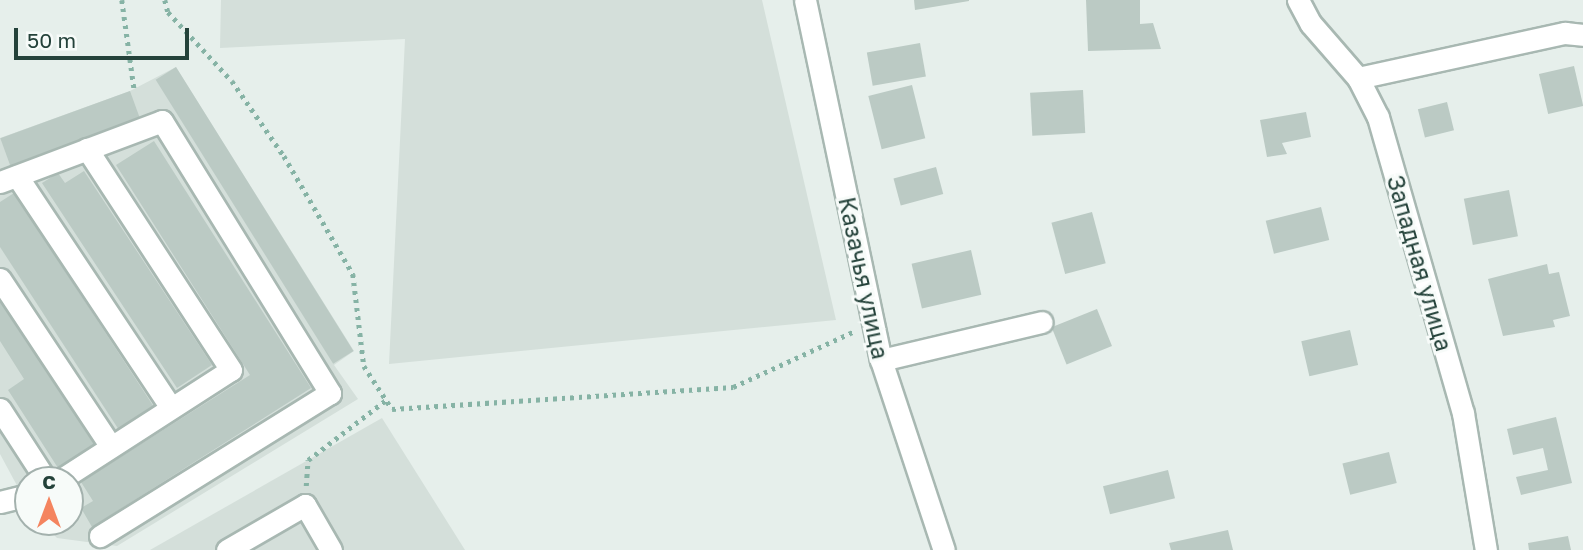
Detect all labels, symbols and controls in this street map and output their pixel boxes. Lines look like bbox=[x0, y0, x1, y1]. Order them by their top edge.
scale bar bbox=[18, 14, 192, 58]
text: 50 m bbox=[27, 27, 76, 53]
street label: Западная улица bbox=[1382, 172, 1458, 354]
street label: Казачья улица bbox=[833, 194, 895, 362]
north arrow bbox=[14, 466, 84, 536]
text: С bbox=[42, 470, 56, 493]

